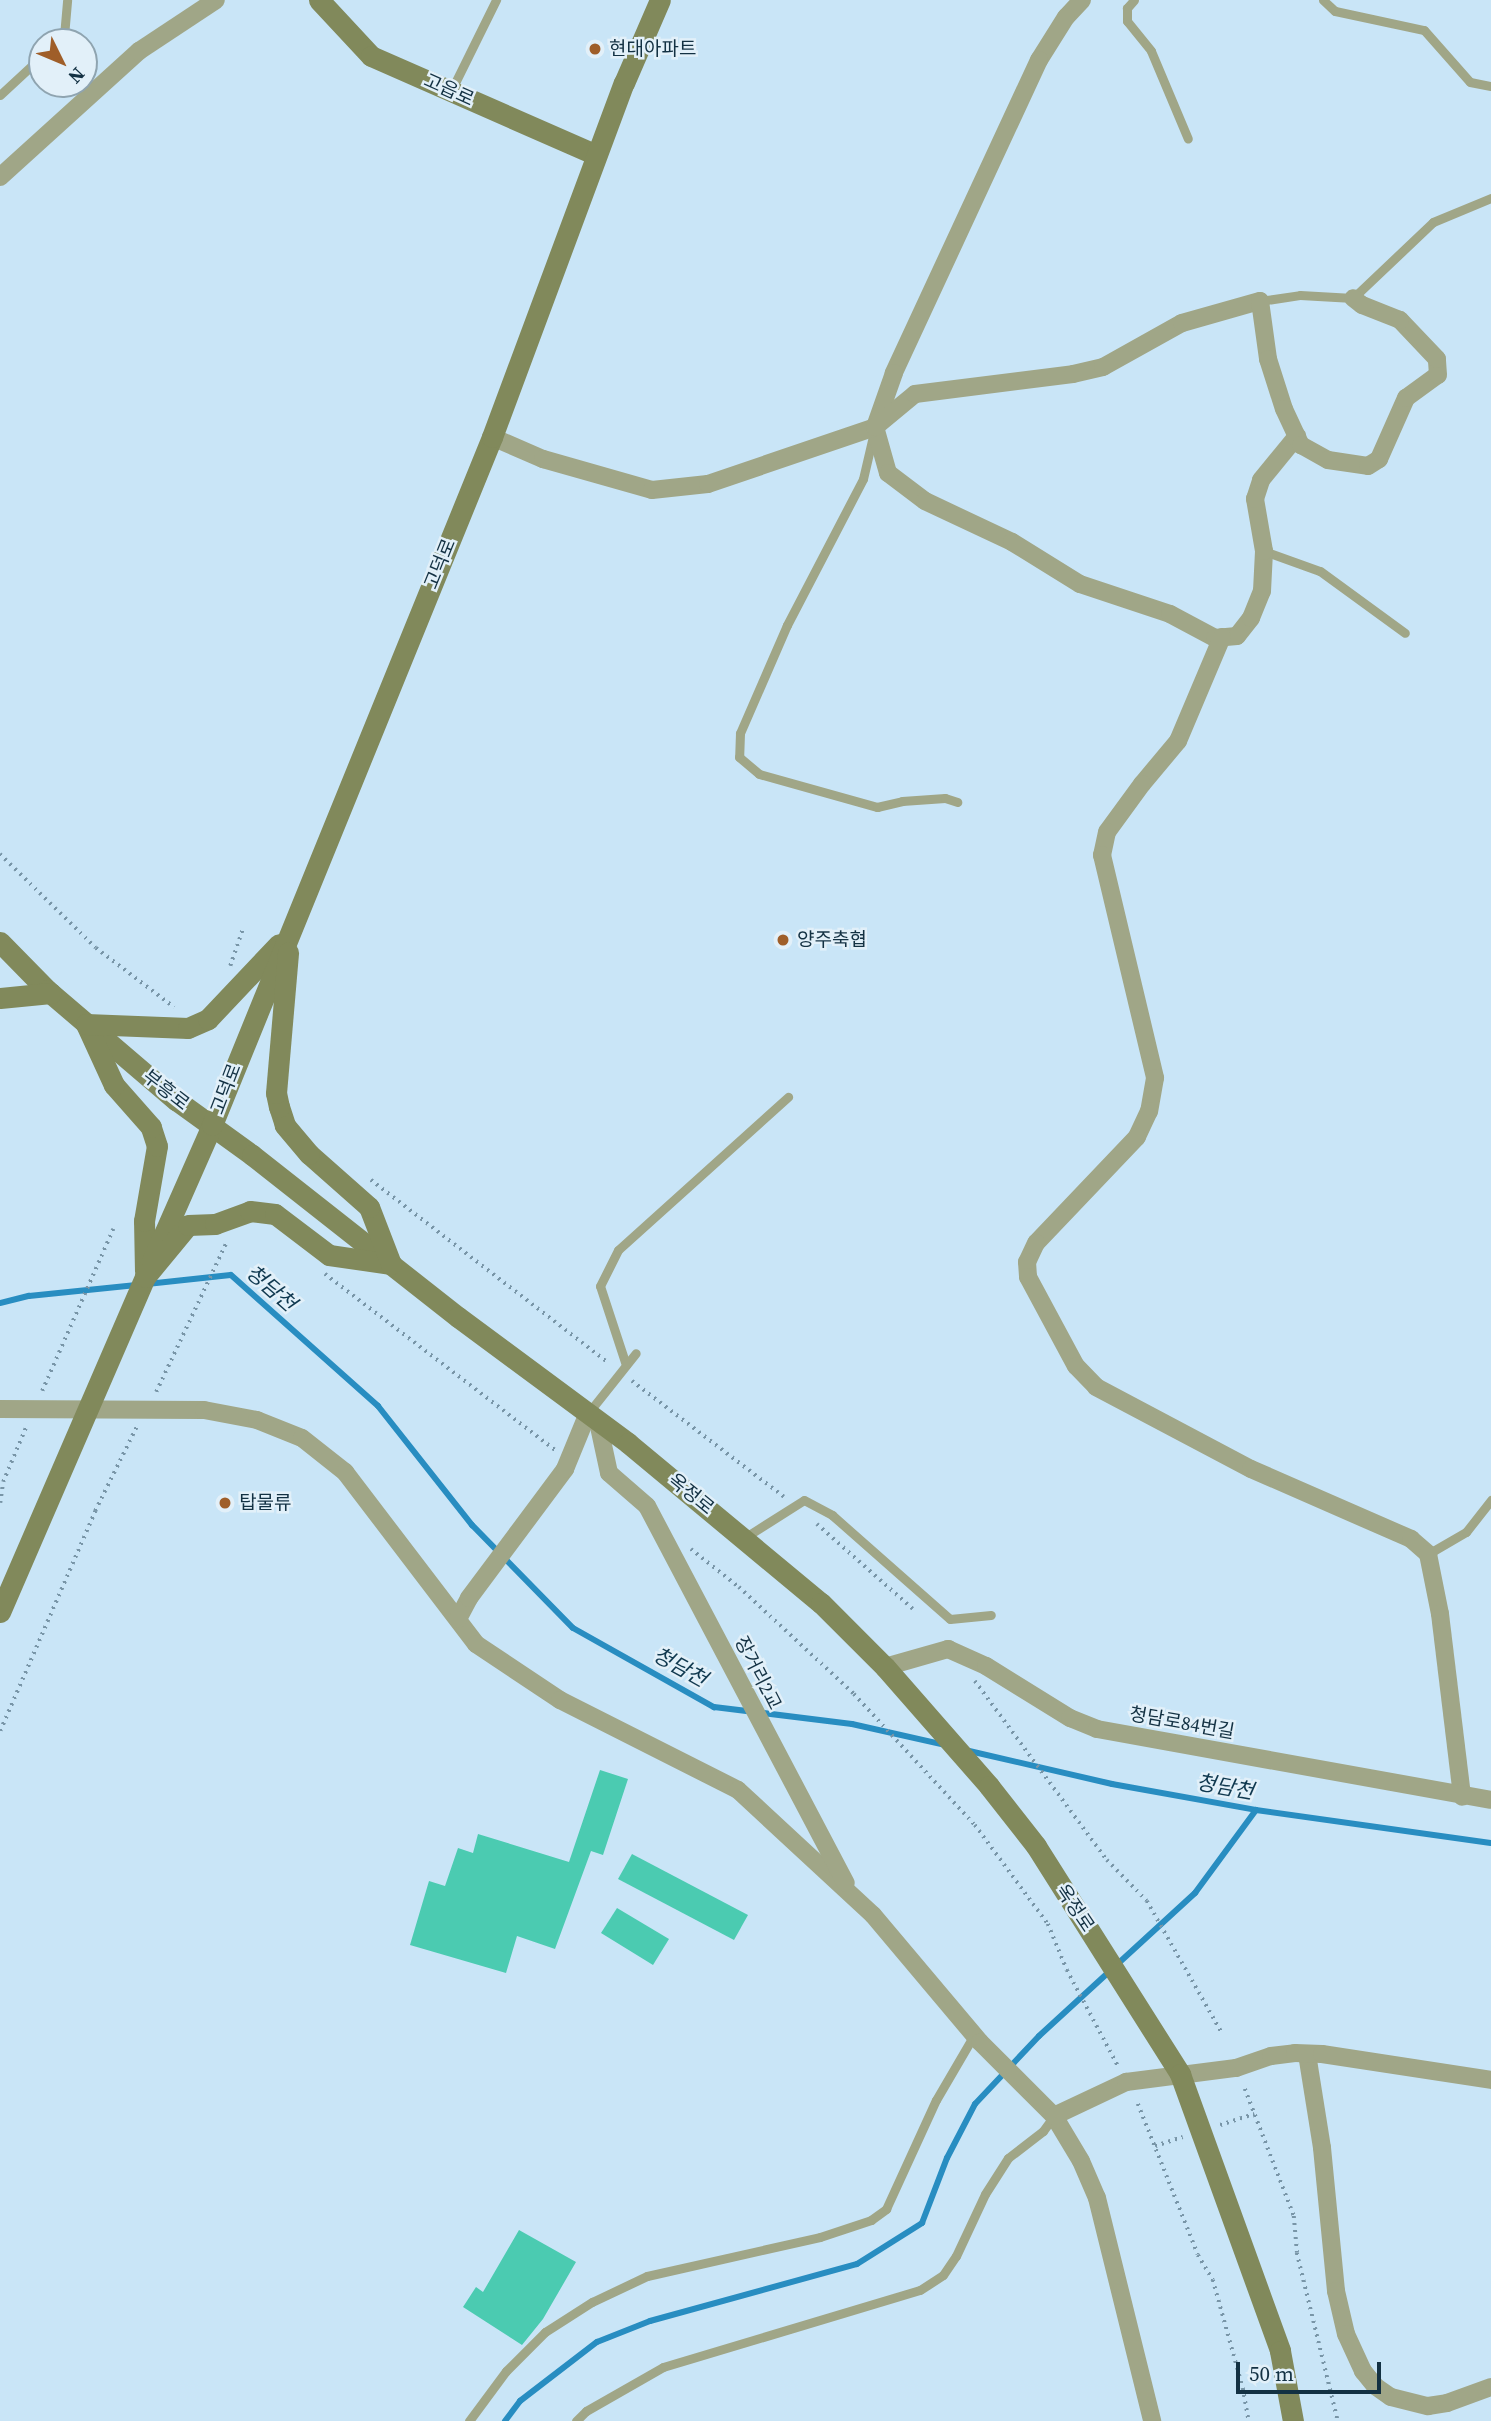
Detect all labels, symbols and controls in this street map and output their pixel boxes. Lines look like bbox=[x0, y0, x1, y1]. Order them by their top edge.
north arrow bbox=[28, 28, 98, 98]
place label: 현대아파트 bbox=[609, 38, 696, 60]
marker: 현대아파트 bbox=[587, 41, 603, 57]
text: N bbox=[63, 62, 91, 90]
street label: 고읍로 bbox=[420, 69, 478, 111]
street label: 고덕로 bbox=[420, 535, 460, 593]
place label: 양주축협 bbox=[797, 929, 867, 951]
marker: 양주축협 bbox=[775, 932, 791, 948]
street label: 고덕로 bbox=[206, 1060, 246, 1118]
street label: 부흥로 bbox=[138, 1065, 194, 1115]
water label: 청담천 bbox=[241, 1259, 301, 1317]
street label: 옥정로 bbox=[663, 1469, 719, 1519]
place label: 탑물류 bbox=[239, 1492, 291, 1514]
marker: 탑물류 bbox=[217, 1495, 233, 1511]
street label: 장거리2교 bbox=[730, 1632, 786, 1714]
water label: 청담천 bbox=[649, 1642, 711, 1692]
street label: 청담로84번길 bbox=[1128, 1703, 1236, 1743]
water label: 청담천 bbox=[1194, 1770, 1256, 1804]
street label: 옥정로 bbox=[1051, 1880, 1099, 1936]
scale bar bbox=[1239, 2348, 1384, 2392]
text: 50 m bbox=[1249, 2359, 1294, 2388]

